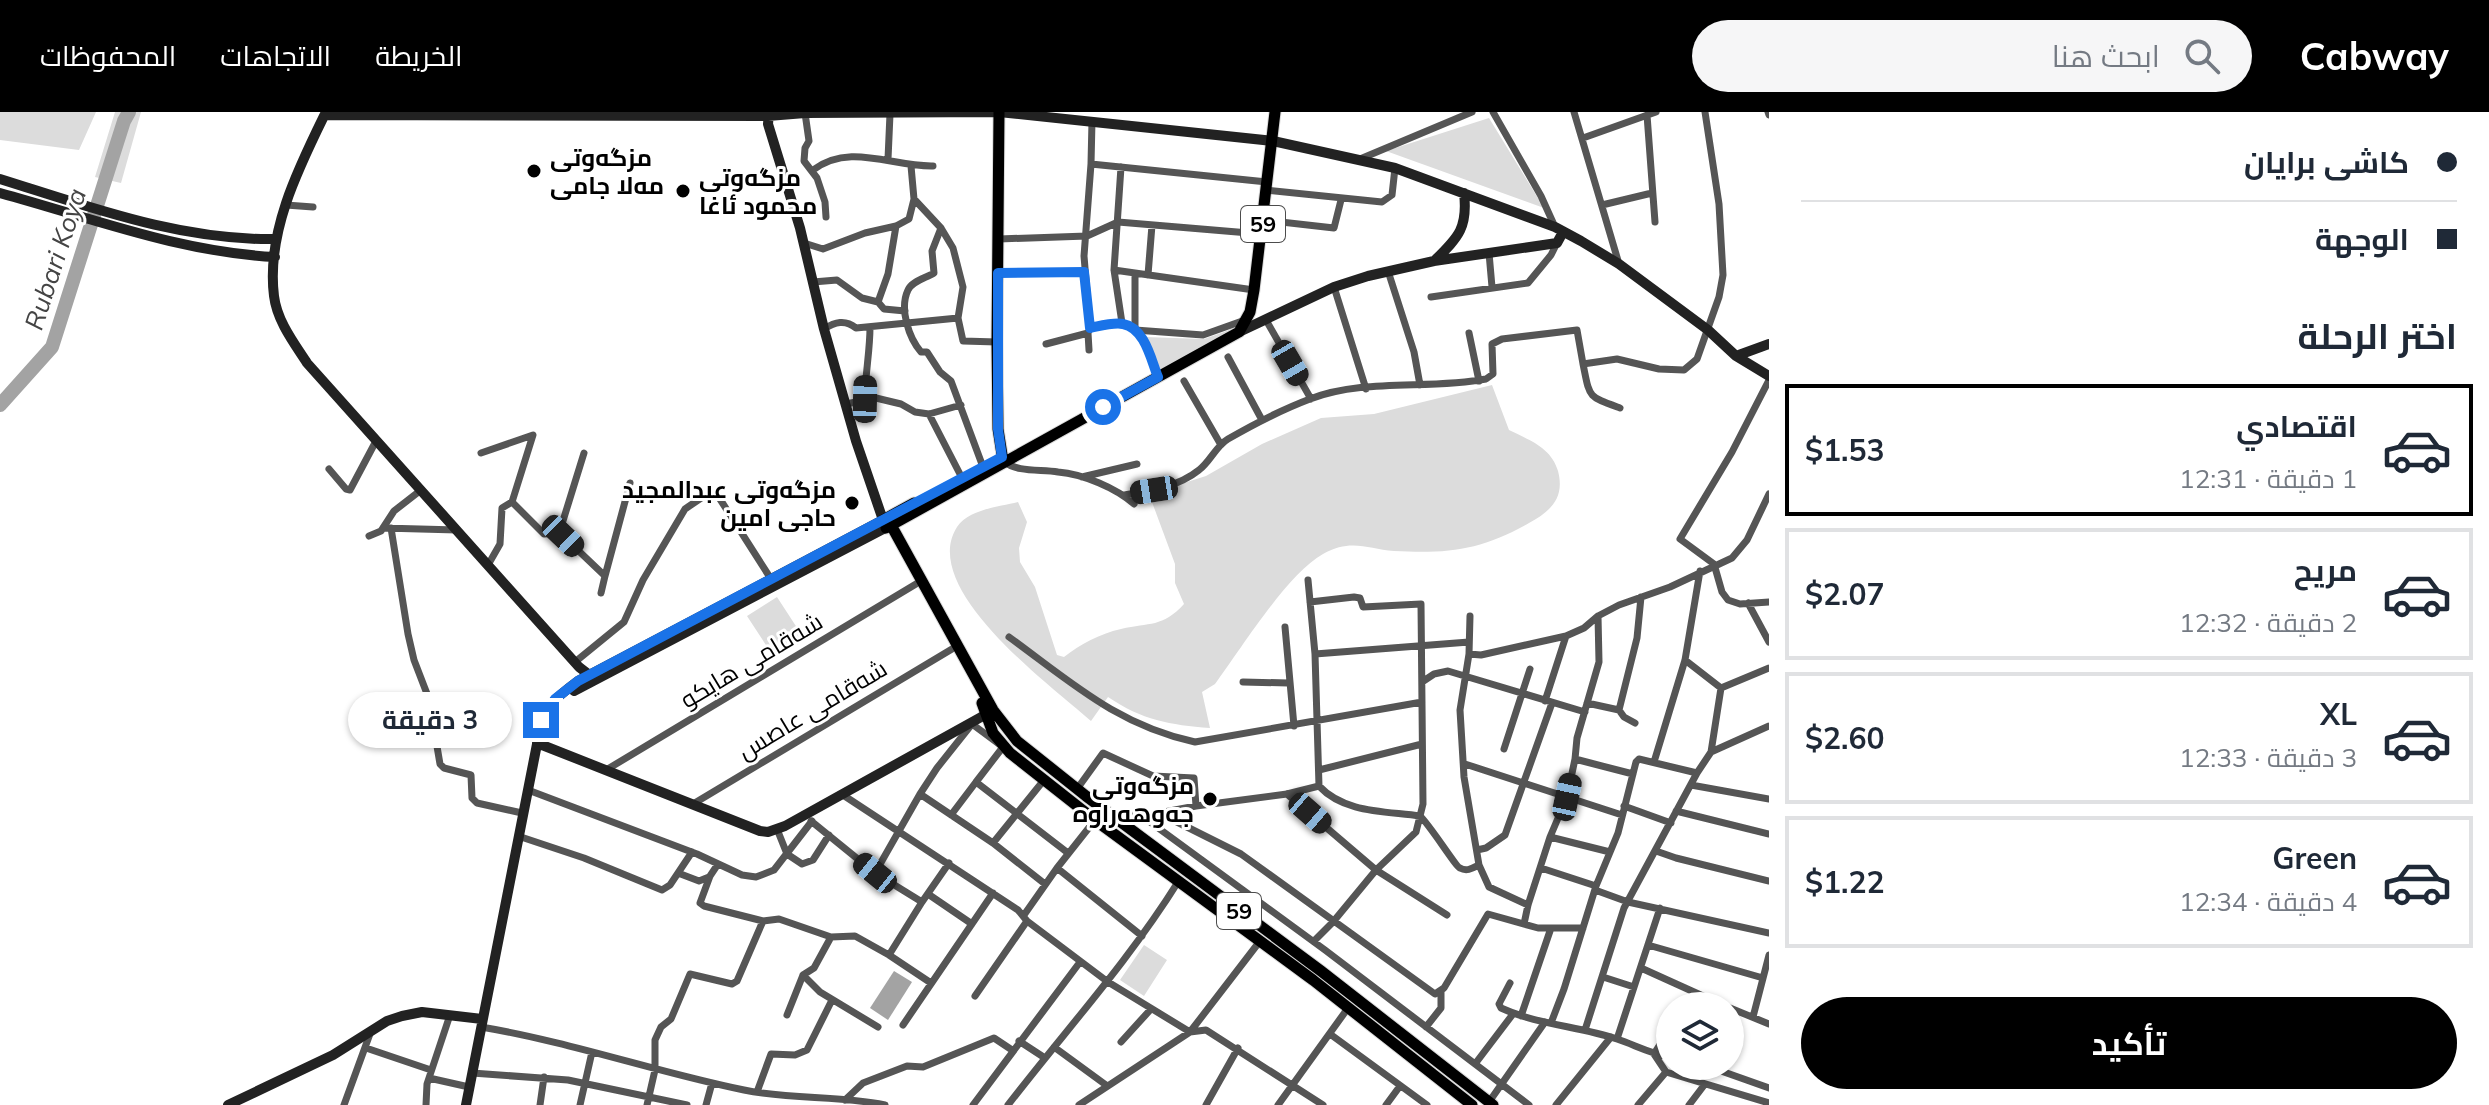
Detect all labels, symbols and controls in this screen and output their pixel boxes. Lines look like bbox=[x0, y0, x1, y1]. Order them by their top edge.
search box bbox=[1692, 20, 2252, 92]
text: Cabway bbox=[2300, 32, 2449, 80]
icon: search bbox=[2180, 34, 2224, 78]
text: ابحث هنا bbox=[2052, 37, 2160, 75]
text: المحفوظات bbox=[40, 38, 176, 73]
text: الاتجاهات bbox=[220, 38, 331, 73]
text: الخريطة bbox=[375, 38, 463, 73]
place label: مزگه‌وتی مه‌لا جامی bbox=[550, 142, 664, 200]
text: كاشی برایان bbox=[2244, 143, 2409, 181]
marker: مزگه‌وتی مه‌لا جامی bbox=[525, 162, 543, 180]
place label: مزگه‌وتی محمود ئاغا bbox=[699, 162, 817, 220]
marker: مزگه‌وتی محمود ئاغا bbox=[674, 182, 692, 200]
water label: Rubari Koya bbox=[17, 184, 93, 334]
road number: 59 bbox=[1241, 206, 1285, 242]
text: الوجهة bbox=[2315, 220, 2409, 258]
text: اختر الرحلة bbox=[2298, 313, 2457, 358]
car bbox=[1268, 336, 1312, 390]
car bbox=[853, 375, 877, 423]
route start bbox=[1085, 389, 1121, 425]
text: اقتصادي bbox=[2236, 407, 2357, 445]
icon: car bbox=[2381, 414, 2453, 486]
text: $1.53 bbox=[1805, 431, 1884, 469]
text: 1 دقيقة · 12:31 bbox=[2179, 462, 2357, 495]
place label: مزگه‌وتی عبدالمجید حاجی امین bbox=[622, 474, 836, 532]
car bbox=[1128, 474, 1180, 506]
marker: مزگه‌وتی عبدالمجید حاجی امین bbox=[843, 494, 861, 512]
car bbox=[537, 511, 589, 561]
text: مريح bbox=[2294, 551, 2357, 589]
icon: car bbox=[2381, 558, 2453, 630]
text: $2.07 bbox=[1805, 575, 1884, 613]
street label: شه‌قامی هایكو bbox=[674, 606, 828, 714]
text: 2 دقيقة · 12:32 bbox=[2179, 606, 2357, 639]
street label: شه‌قامی عاصس bbox=[732, 653, 892, 765]
callout: 3 دقيقة bbox=[349, 692, 513, 748]
text: XL bbox=[2320, 695, 2357, 733]
route end bbox=[523, 702, 559, 738]
icon: car bbox=[2381, 702, 2453, 774]
text: 3 دقيقة bbox=[382, 703, 478, 736]
text: $2.60 bbox=[1805, 719, 1884, 757]
text: 3 دقيقة · 12:33 bbox=[2179, 741, 2357, 774]
place label: مزگه‌وتی جه‌وهه‌راوه bbox=[1073, 770, 1194, 828]
car bbox=[1550, 771, 1584, 823]
car bbox=[1284, 788, 1336, 838]
marker: مزگه‌وتی جه‌وهه‌راوه bbox=[1201, 790, 1219, 808]
text: Green bbox=[2272, 839, 2357, 877]
icon: car bbox=[2381, 846, 2453, 918]
car bbox=[849, 849, 901, 897]
text: $1.22 bbox=[1805, 863, 1884, 901]
text: 4 دقيقة · 12:34 bbox=[2179, 885, 2357, 918]
road number: 59 bbox=[1217, 893, 1261, 929]
map controls bbox=[1656, 992, 1744, 1080]
button: layers bbox=[1656, 992, 1744, 1080]
button: تأكيد bbox=[1801, 997, 2457, 1089]

